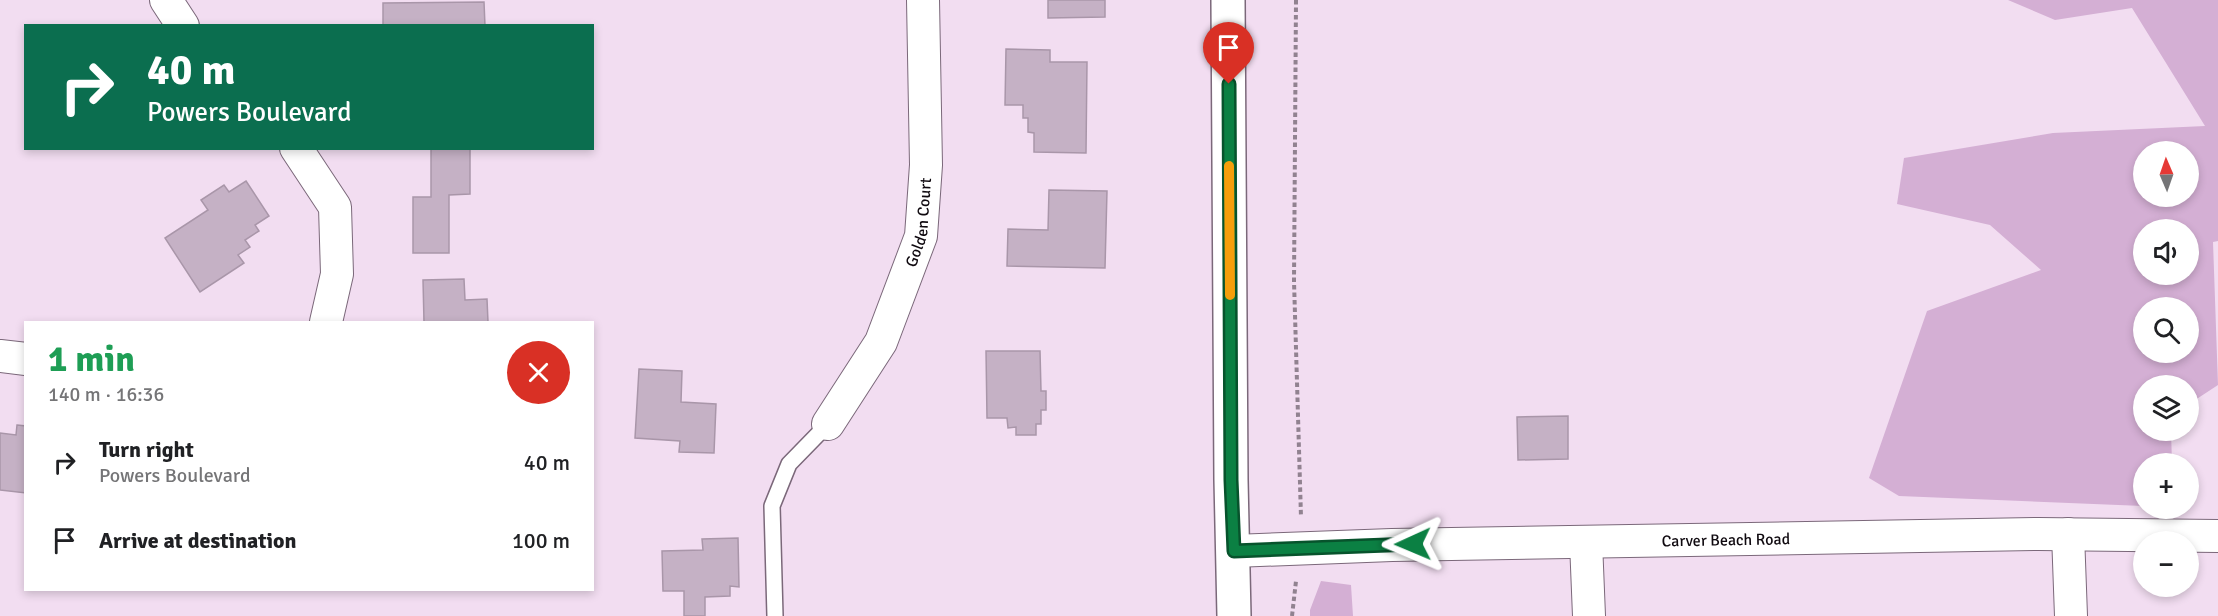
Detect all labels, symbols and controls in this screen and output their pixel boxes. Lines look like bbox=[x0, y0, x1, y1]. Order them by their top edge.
pin bbox=[1203, 22, 1254, 84]
icon: arrive bbox=[1212, 31, 1245, 64]
text: 40 m bbox=[147, 45, 236, 96]
icon: right bbox=[48, 48, 126, 126]
text: Powers Boulevard bbox=[147, 96, 352, 129]
north arrow bbox=[2133, 141, 2199, 207]
map controls bbox=[2133, 141, 2199, 597]
street label: Golden Court bbox=[901, 177, 936, 270]
button: sound bbox=[2133, 219, 2199, 285]
button: search bbox=[2133, 297, 2199, 363]
text: 1 min bbox=[48, 337, 135, 382]
button: close bbox=[507, 341, 570, 404]
button: layers bbox=[2133, 375, 2199, 441]
text: 140 m · 16:36 bbox=[48, 382, 164, 407]
text: Turn right bbox=[99, 436, 194, 463]
icon: right bbox=[48, 446, 81, 479]
text: 40 m bbox=[524, 449, 570, 476]
button: + bbox=[2133, 453, 2199, 519]
text: Powers Boulevard bbox=[99, 463, 251, 488]
position arrow bbox=[1381, 512, 1445, 576]
icon: arrive bbox=[48, 524, 81, 557]
text: Arrive at destination bbox=[99, 527, 296, 554]
text: 100 m bbox=[512, 527, 570, 554]
street label: Carver Beach Road bbox=[1661, 529, 1790, 551]
button: − bbox=[2133, 531, 2199, 597]

